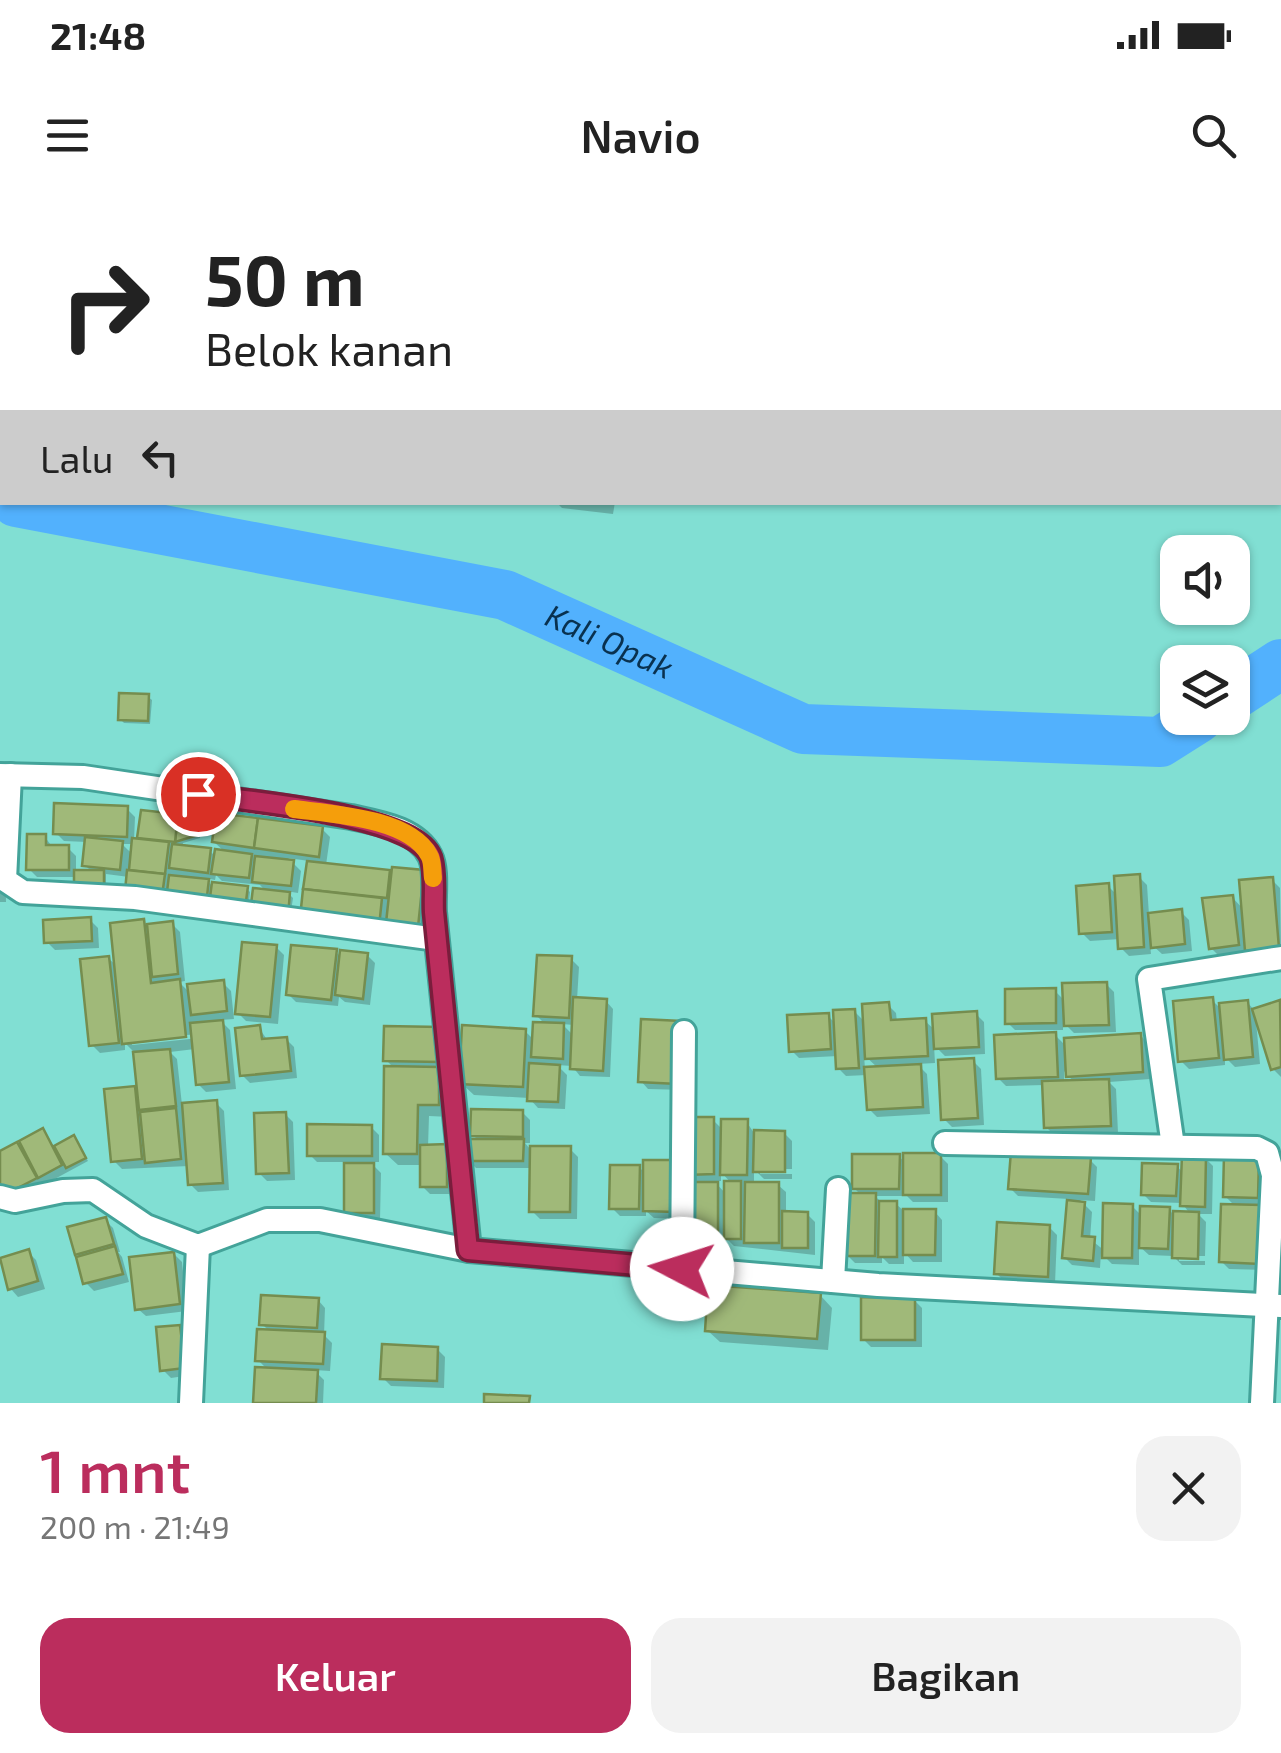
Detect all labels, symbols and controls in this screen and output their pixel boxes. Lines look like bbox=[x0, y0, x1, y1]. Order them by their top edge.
text: 21:48 bbox=[50, 12, 146, 58]
icon: menu bbox=[40, 108, 95, 163]
text: Navio bbox=[580, 108, 701, 162]
icon: search bbox=[1186, 108, 1241, 163]
text: 50 m bbox=[205, 236, 365, 320]
icon: right bbox=[40, 240, 170, 370]
text: Belok kanan bbox=[205, 321, 453, 375]
icon: left bbox=[133, 430, 188, 485]
text: Lalu bbox=[40, 435, 113, 481]
map controls bbox=[1160, 535, 1250, 735]
button: sound bbox=[1160, 535, 1250, 625]
water label: Kali Opak bbox=[540, 595, 680, 685]
button: layers bbox=[1160, 645, 1250, 735]
pin bbox=[156, 752, 241, 837]
icon: arrive bbox=[171, 767, 226, 822]
position arrow bbox=[630, 1217, 734, 1321]
text: 1 mnt bbox=[40, 1433, 190, 1505]
button: close bbox=[1136, 1436, 1241, 1541]
text: 200 m · 21:49 bbox=[40, 1507, 230, 1545]
button: Keluar bbox=[40, 1618, 631, 1733]
button: Bagikan bbox=[651, 1618, 1241, 1733]

